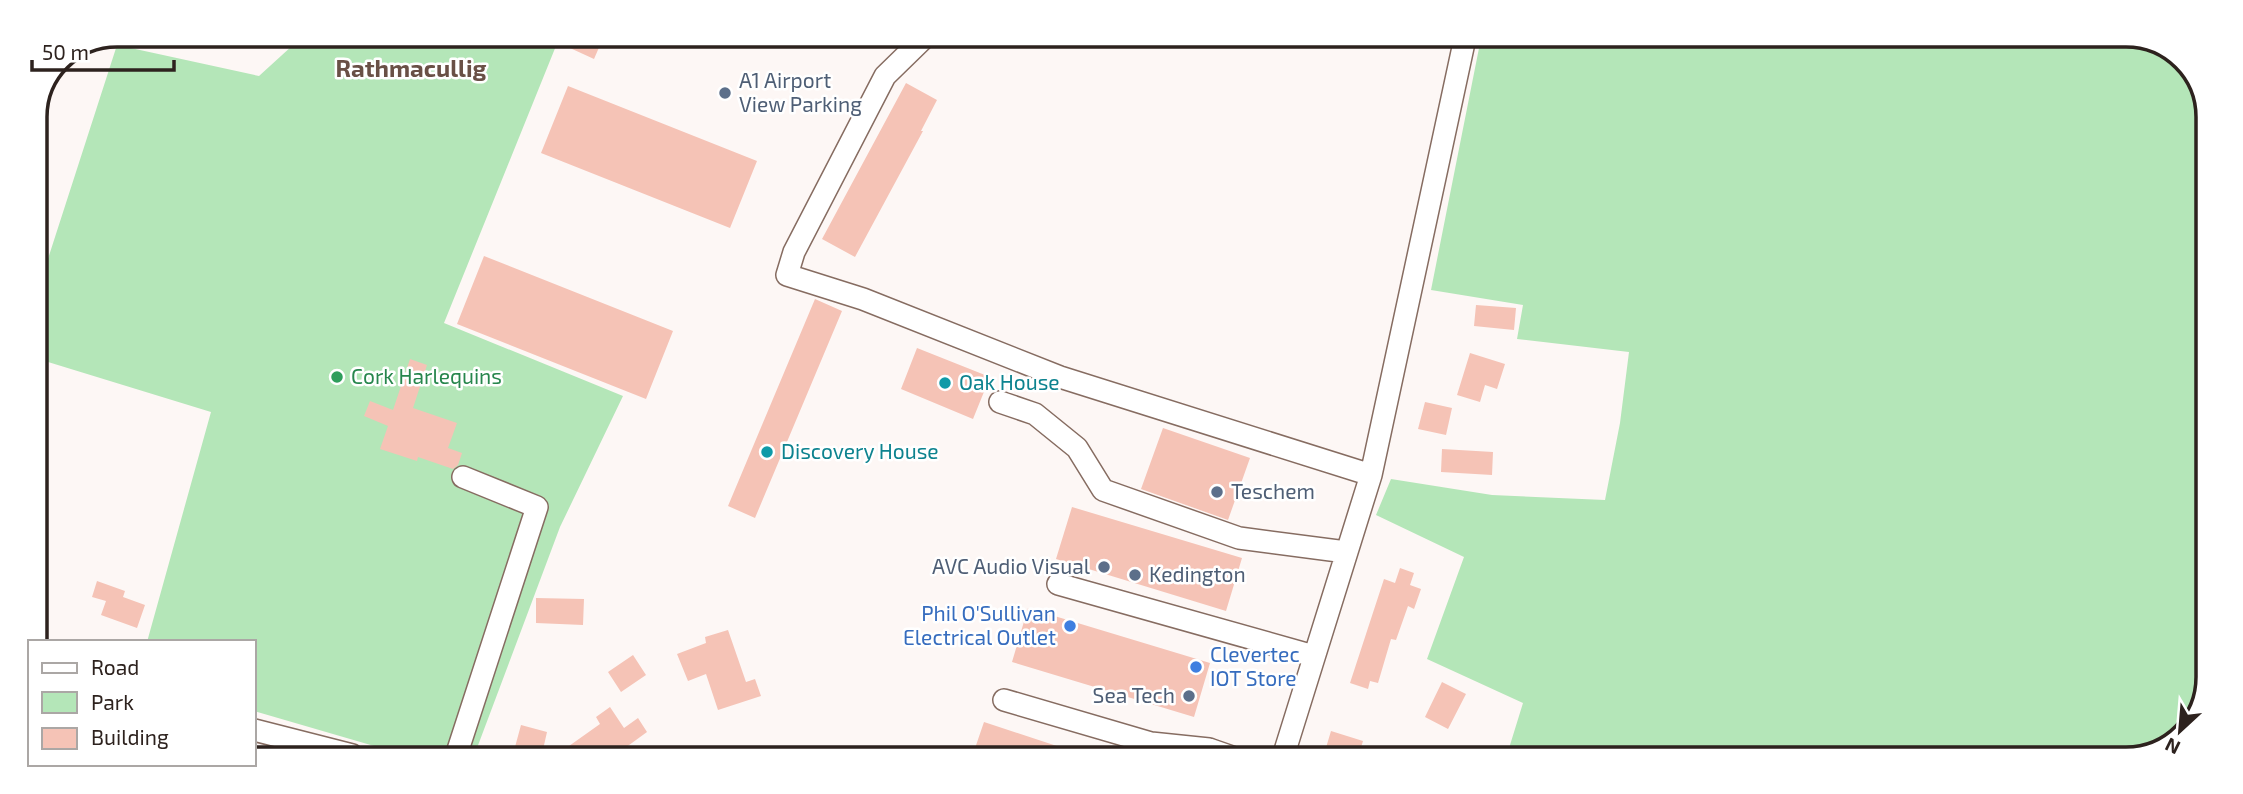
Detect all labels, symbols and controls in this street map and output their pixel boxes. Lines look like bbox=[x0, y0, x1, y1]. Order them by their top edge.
scale bar bbox=[32, 28, 173, 72]
text: 50 m bbox=[42, 39, 89, 64]
district label: Rathmacullig bbox=[335, 53, 487, 82]
place label: A1 Airport View Parking bbox=[739, 67, 862, 116]
marker: A1 Airport View Parking bbox=[717, 85, 733, 101]
place label: Cork Harlequins bbox=[351, 363, 502, 388]
marker: Cork Harlequins bbox=[329, 369, 345, 385]
place label: Oak House bbox=[959, 369, 1060, 394]
marker: Oak House bbox=[937, 375, 953, 391]
place label: Discovery House bbox=[781, 438, 939, 463]
marker: Discovery House bbox=[759, 444, 775, 460]
place label: Teschem bbox=[1231, 478, 1315, 503]
marker: Teschem bbox=[1209, 484, 1225, 500]
place label: AVC Audio Visual bbox=[932, 553, 1091, 578]
marker: AVC Audio Visual bbox=[1096, 559, 1112, 575]
place label: Kedington bbox=[1149, 561, 1246, 586]
marker: Kedington bbox=[1127, 567, 1143, 583]
place label: Phil O'Sullivan Electrical Outlet bbox=[903, 600, 1056, 649]
marker: Phil O'Sullivan Electrical Outlet bbox=[1062, 618, 1078, 634]
legend bbox=[28, 640, 256, 766]
place label: Clevertec IOT Store bbox=[1210, 641, 1300, 690]
text: Road bbox=[91, 654, 139, 679]
marker: Clevertec IOT Store bbox=[1188, 659, 1204, 675]
place label: Sea Tech bbox=[1093, 682, 1175, 707]
marker: Sea Tech bbox=[1181, 688, 1197, 704]
text: Park bbox=[91, 689, 134, 714]
north arrow bbox=[2145, 696, 2215, 766]
text: Building bbox=[91, 724, 169, 749]
text: N bbox=[2161, 733, 2184, 760]

